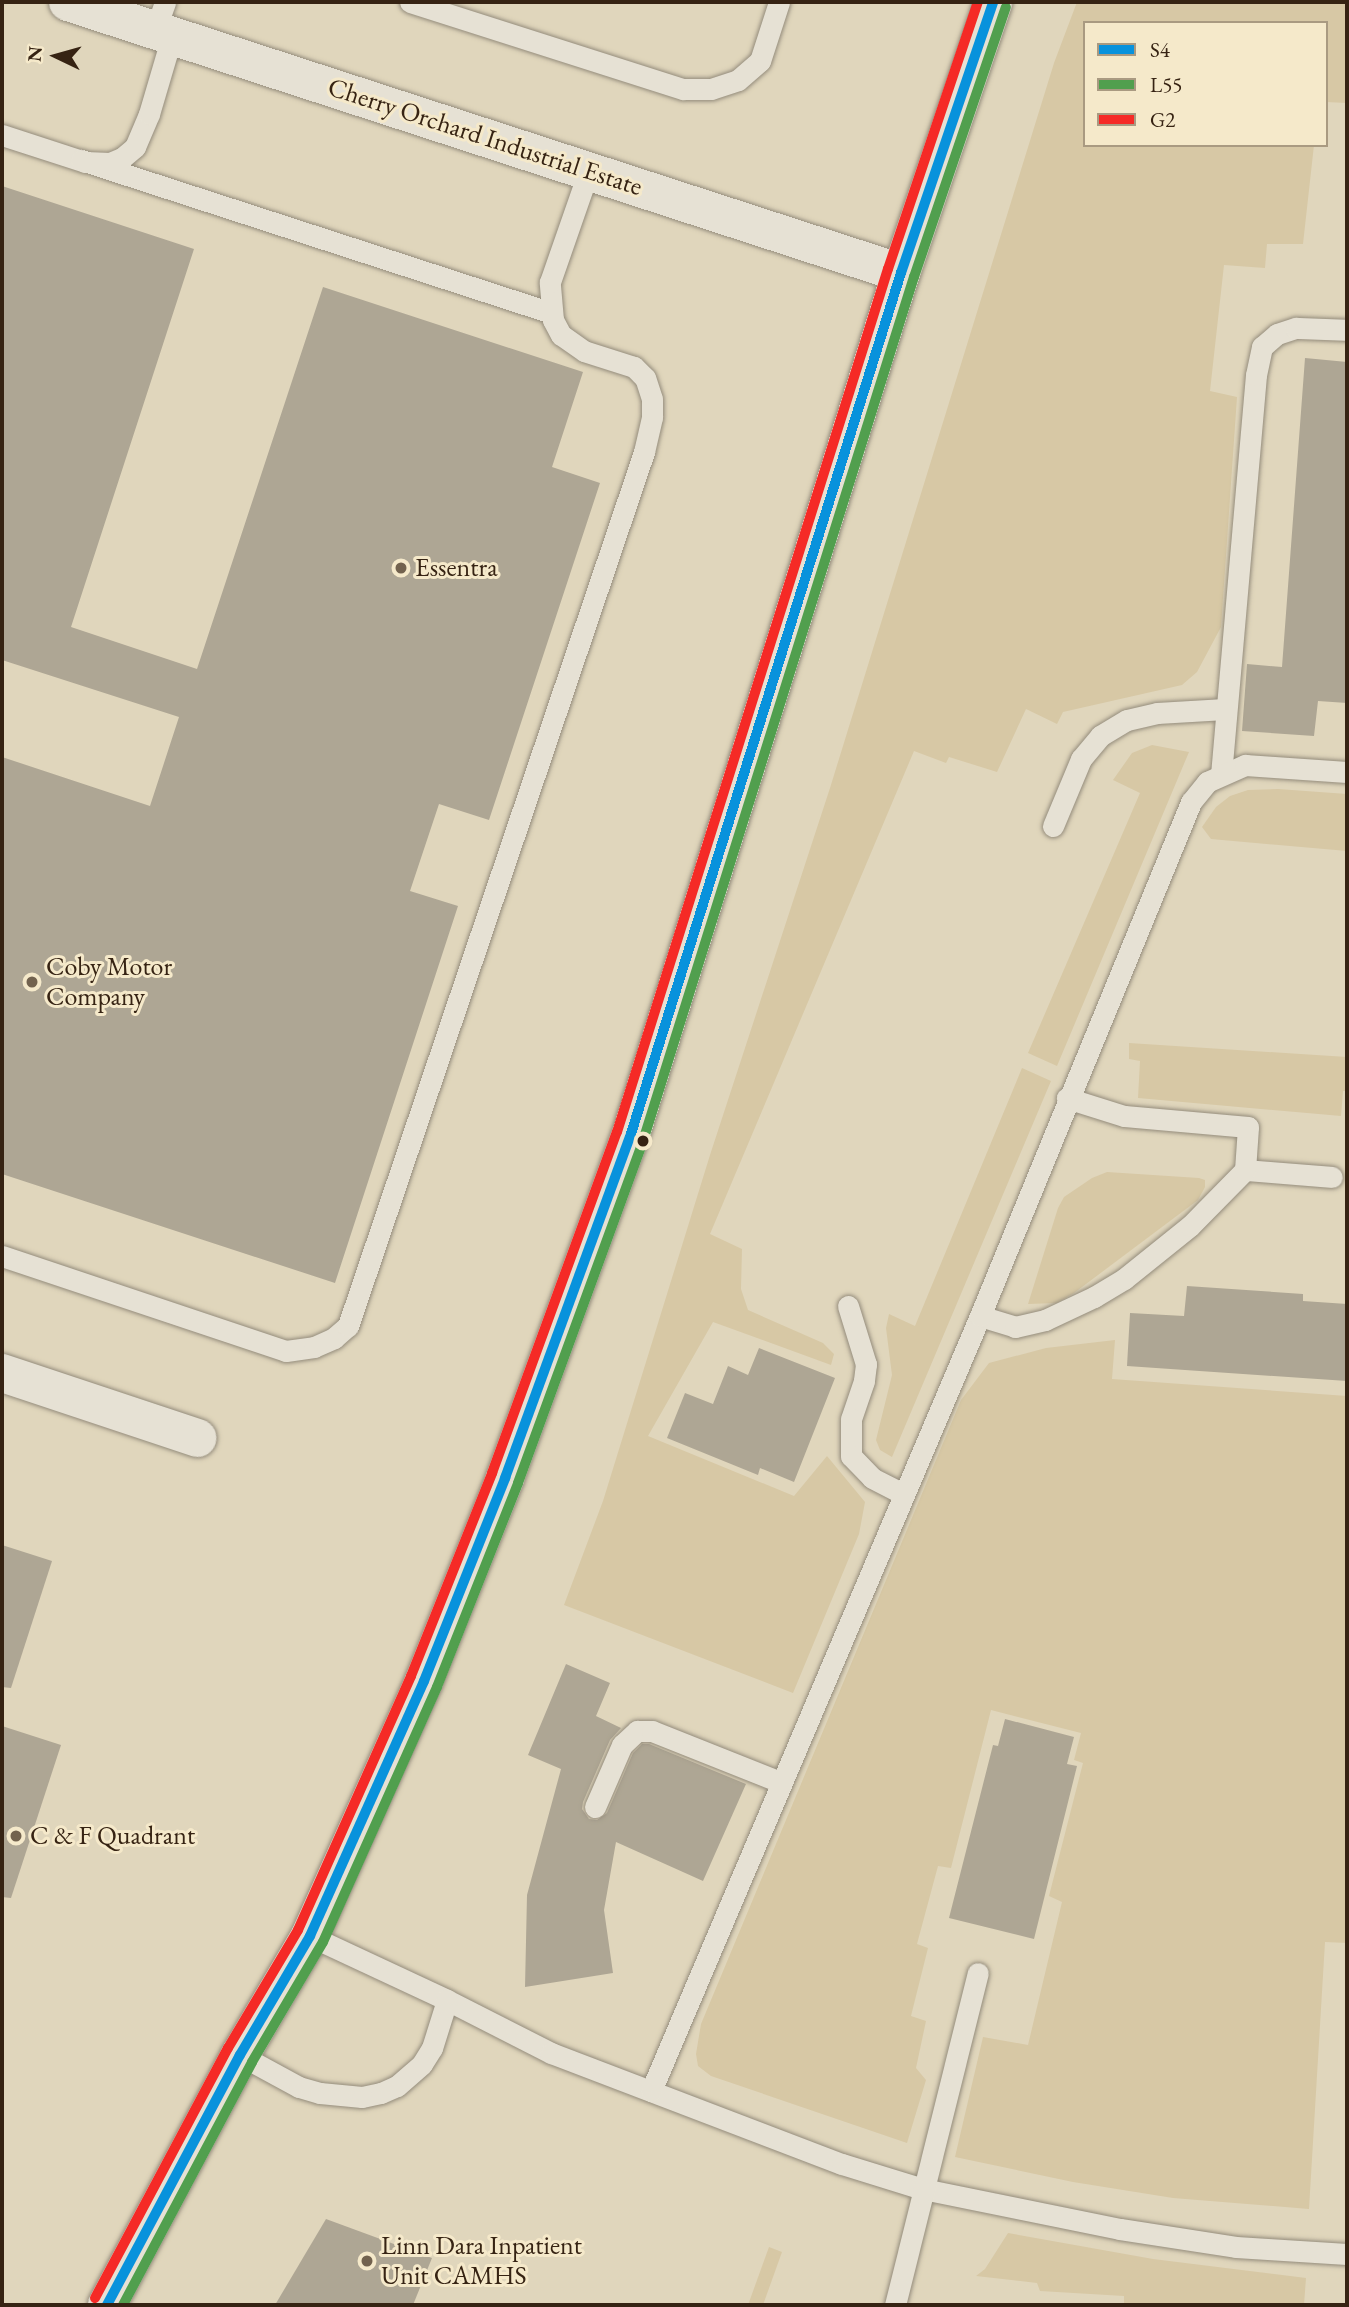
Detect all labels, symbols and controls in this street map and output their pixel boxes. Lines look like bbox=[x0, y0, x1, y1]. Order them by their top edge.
north arrow bbox=[21, 21, 91, 91]
legend bbox=[1083, 21, 1328, 147]
text: S4 bbox=[1150, 36, 1170, 63]
text: N bbox=[21, 45, 48, 63]
street label: Cherry Orchard Industrial Estate bbox=[324, 71, 646, 203]
text: L55 bbox=[1150, 71, 1182, 98]
text: G2 bbox=[1150, 106, 1175, 133]
place label: Essentra bbox=[415, 552, 498, 584]
marker: Essentra bbox=[393, 560, 409, 576]
place label: Coby Motor Company bbox=[46, 951, 172, 1012]
marker: Coby Motor Company bbox=[24, 974, 40, 990]
unlabelled marker bbox=[636, 1134, 650, 1148]
place label: C & F Quadrant bbox=[30, 1820, 195, 1852]
marker: C & F Quadrant bbox=[8, 1828, 24, 1844]
place label: Linn Dara Inpatient Unit CAMHS bbox=[381, 2230, 582, 2292]
marker: Linn Dara Inpatient Unit CAMHS bbox=[359, 2253, 375, 2269]

